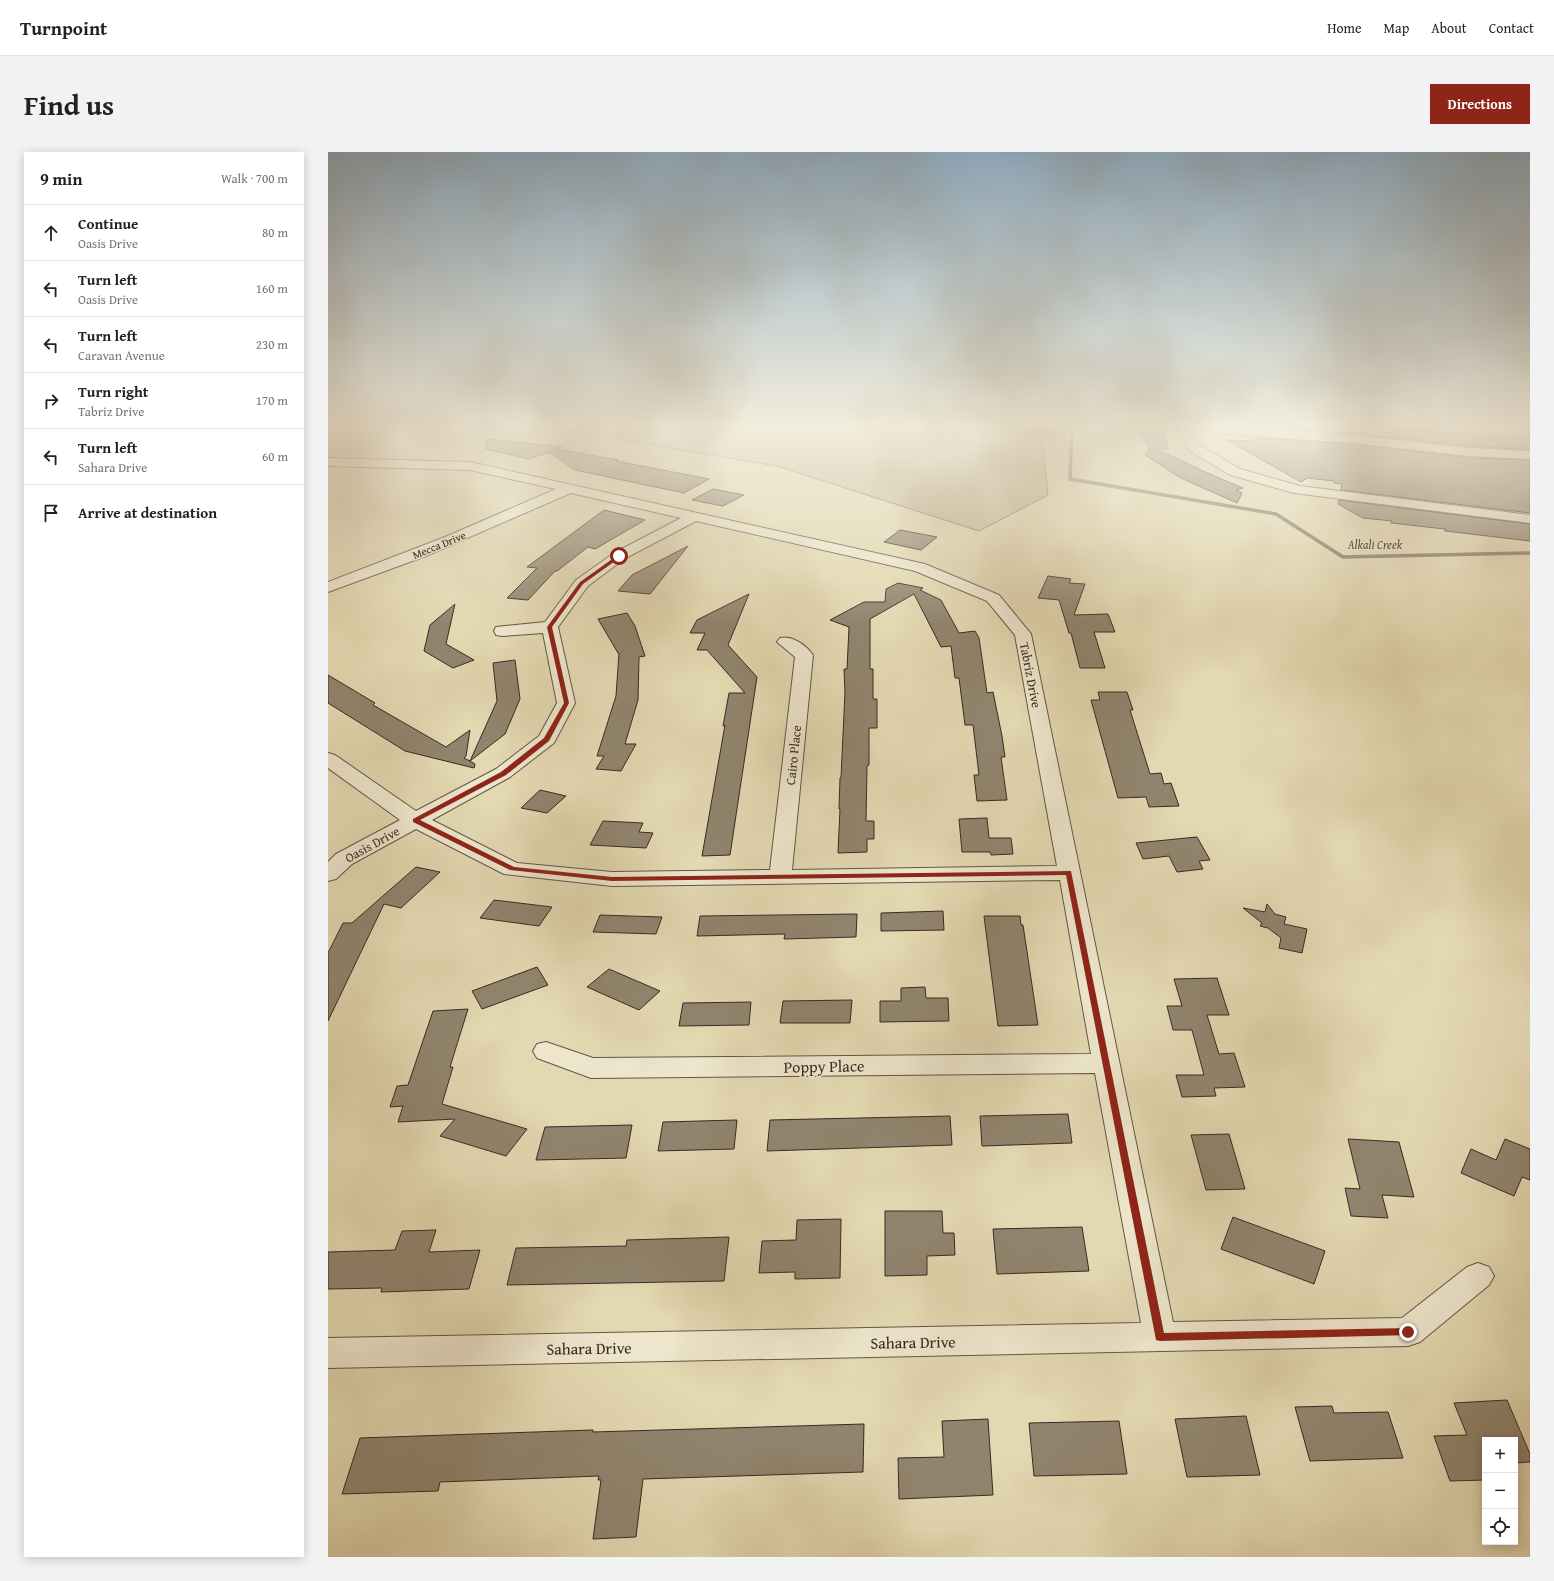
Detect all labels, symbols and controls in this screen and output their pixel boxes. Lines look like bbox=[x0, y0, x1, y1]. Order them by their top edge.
text: Turnpoint bbox=[20, 14, 107, 42]
text: Home bbox=[1327, 18, 1362, 38]
text: Map bbox=[1384, 18, 1409, 38]
text: About bbox=[1431, 18, 1467, 38]
text: Contact bbox=[1489, 18, 1534, 38]
text: Find us bbox=[24, 84, 114, 125]
button: Directions bbox=[1430, 84, 1530, 124]
text: 9 min bbox=[40, 166, 82, 191]
text: Walk · 700 m bbox=[221, 169, 288, 188]
text: Continue bbox=[78, 213, 139, 234]
icon: ahead bbox=[40, 222, 62, 244]
text: 80 m bbox=[262, 223, 288, 242]
text: Oasis Drive bbox=[78, 234, 138, 253]
text: Turn left bbox=[78, 269, 137, 290]
icon: left bbox=[40, 278, 62, 300]
text: 160 m bbox=[256, 279, 288, 298]
text: Oasis Drive bbox=[78, 290, 138, 309]
text: Turn left bbox=[78, 325, 137, 346]
icon: left bbox=[40, 334, 62, 356]
text: 230 m bbox=[256, 335, 288, 354]
text: Caravan Avenue bbox=[78, 346, 165, 365]
text: Turn right bbox=[78, 381, 149, 402]
icon: right bbox=[40, 390, 62, 412]
text: 170 m bbox=[256, 391, 288, 410]
text: Tabriz Drive bbox=[78, 402, 144, 421]
text: Turn left bbox=[78, 437, 137, 458]
icon: left bbox=[40, 446, 62, 468]
text: 60 m bbox=[262, 447, 288, 466]
text: Sahara Drive bbox=[78, 458, 147, 477]
icon: arrive bbox=[40, 502, 62, 524]
text: Arrive at destination bbox=[78, 502, 217, 523]
street label: Mecca Drive bbox=[410, 527, 468, 563]
water label: Alkali Creek bbox=[1347, 536, 1403, 553]
route start bbox=[610, 547, 628, 565]
street label: Tabriz Drive bbox=[1015, 641, 1046, 709]
street label: Cairo Place bbox=[781, 724, 806, 786]
street label: Oasis Drive bbox=[341, 822, 403, 867]
street label: Poppy Place bbox=[783, 1053, 865, 1079]
route end bbox=[1399, 1323, 1417, 1341]
street label: Sahara Drive bbox=[870, 1329, 956, 1355]
street label: Sahara Drive bbox=[546, 1335, 632, 1361]
map controls bbox=[1482, 1437, 1518, 1545]
button: + bbox=[1482, 1437, 1518, 1473]
button: − bbox=[1482, 1473, 1518, 1509]
button: locate bbox=[1482, 1509, 1518, 1545]

